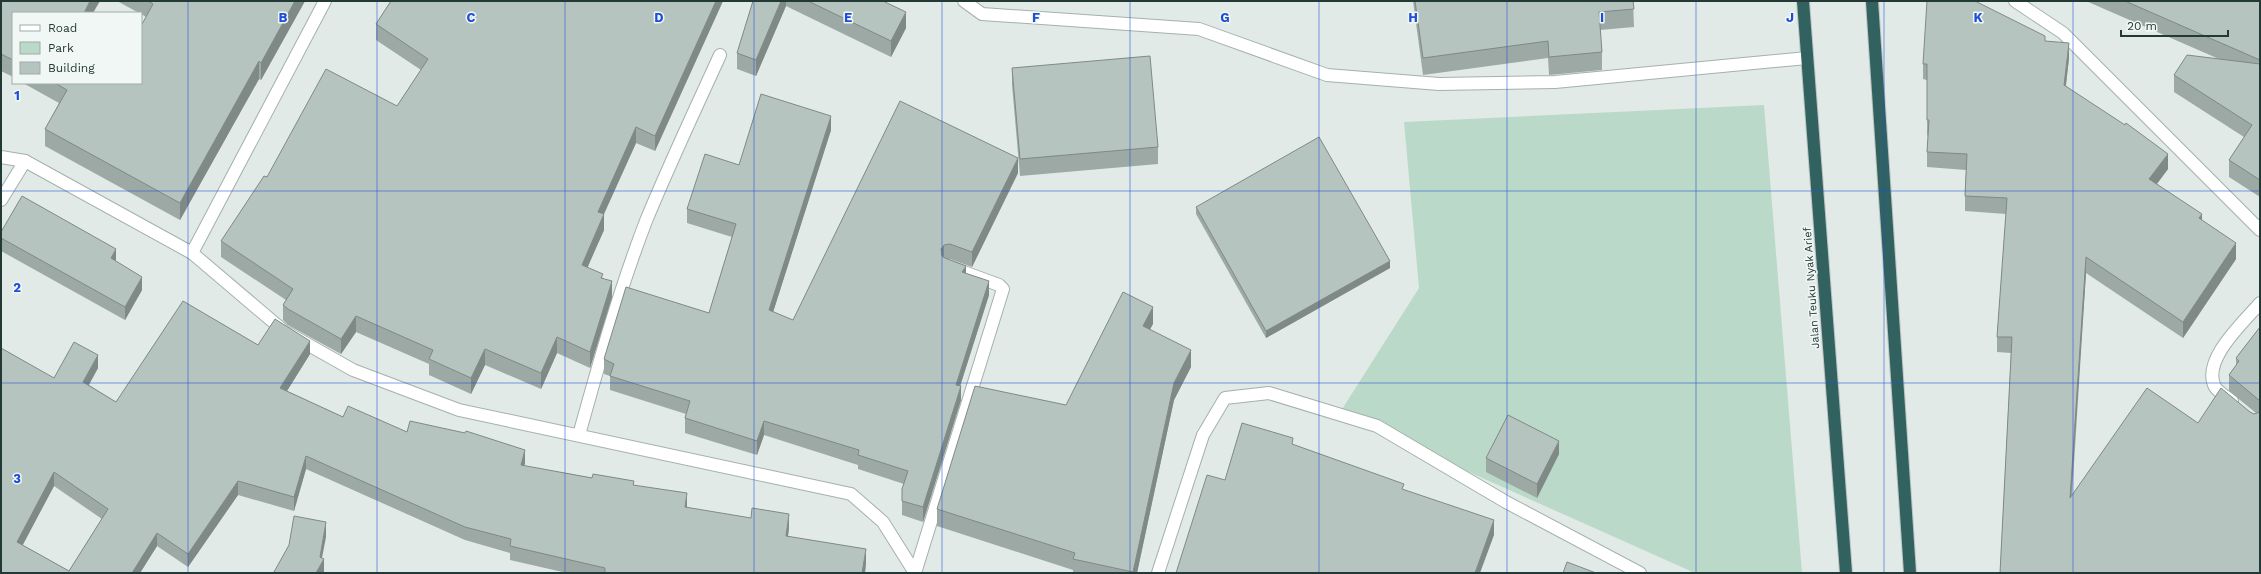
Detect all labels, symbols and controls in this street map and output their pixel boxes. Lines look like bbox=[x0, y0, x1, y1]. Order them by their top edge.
text: B bbox=[279, 10, 288, 25]
text: C bbox=[467, 10, 476, 25]
text: D bbox=[654, 10, 664, 25]
text: E bbox=[844, 10, 852, 25]
text: F bbox=[1032, 10, 1040, 25]
text: G bbox=[1220, 10, 1230, 25]
text: H bbox=[1408, 10, 1418, 25]
text: I bbox=[1600, 10, 1604, 25]
text: J bbox=[1786, 10, 1794, 25]
text: K bbox=[1973, 10, 1983, 25]
legend bbox=[12, 12, 142, 84]
scale bar bbox=[2121, 12, 2228, 38]
text: 20 m bbox=[2127, 19, 2157, 33]
text: Road bbox=[48, 21, 77, 35]
text: Park bbox=[48, 41, 74, 55]
text: Building bbox=[48, 61, 95, 75]
text: 1 bbox=[14, 88, 20, 103]
street label: Jalan Teuku Nyak Arief bbox=[1801, 226, 1822, 349]
text: 2 bbox=[13, 280, 21, 295]
text: 3 bbox=[13, 471, 21, 486]

